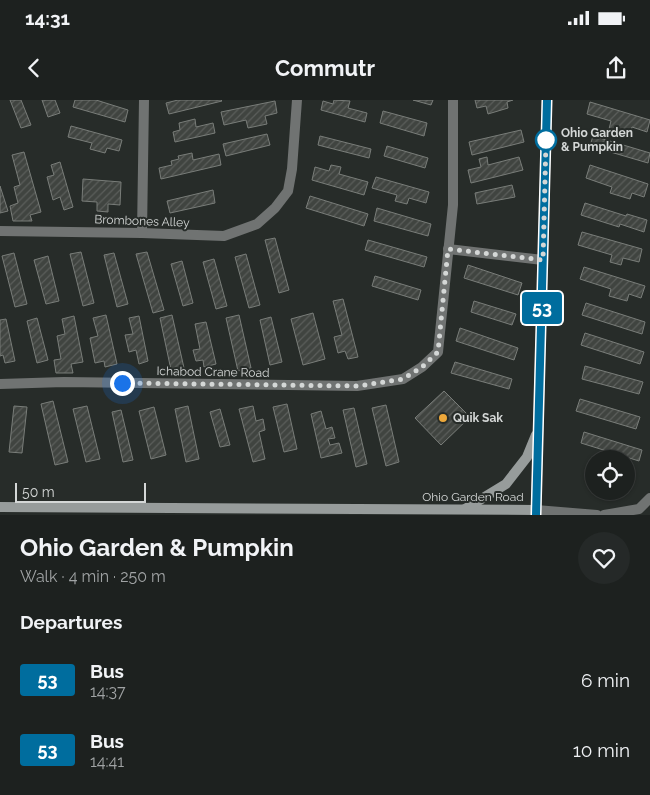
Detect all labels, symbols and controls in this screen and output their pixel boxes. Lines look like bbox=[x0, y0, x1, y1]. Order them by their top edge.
text: 14:31 bbox=[25, 7, 70, 29]
icon: back bbox=[20, 54, 48, 82]
icon: share bbox=[602, 54, 630, 82]
text: Commutr bbox=[275, 55, 375, 81]
place label: Ohio Garden & Pumpkin bbox=[561, 126, 633, 154]
marker: Ohio Garden & Pumpkin bbox=[535, 129, 557, 151]
street label: Brombones Alley bbox=[94, 212, 190, 230]
line badge: 53 bbox=[520, 292, 564, 324]
text: 53 bbox=[532, 297, 552, 318]
street label: Ichabod Crane Road bbox=[156, 364, 270, 380]
your location bbox=[110, 371, 135, 396]
place label: Quik Sak bbox=[453, 411, 503, 425]
marker: Quik Sak bbox=[437, 412, 449, 424]
map controls bbox=[585, 450, 635, 500]
button: locate bbox=[585, 450, 635, 500]
scale bar bbox=[15, 480, 146, 503]
text: 50 m bbox=[22, 484, 55, 500]
street label: Ohio Garden Road bbox=[422, 490, 524, 504]
button: heart bbox=[578, 532, 630, 584]
text: Ohio Garden & Pumpkin bbox=[20, 533, 294, 562]
text: Walk · 4 min · 250 m bbox=[20, 567, 166, 586]
text: Departures bbox=[20, 611, 122, 633]
text: Bus bbox=[90, 660, 124, 682]
text: 53 bbox=[37, 669, 58, 690]
text: 6 min bbox=[581, 669, 630, 691]
text: 14:37 bbox=[90, 682, 126, 701]
text: Bus bbox=[90, 730, 124, 752]
text: 53 bbox=[37, 739, 58, 760]
text: 10 min bbox=[573, 739, 630, 761]
text: 14:41 bbox=[90, 752, 124, 771]

